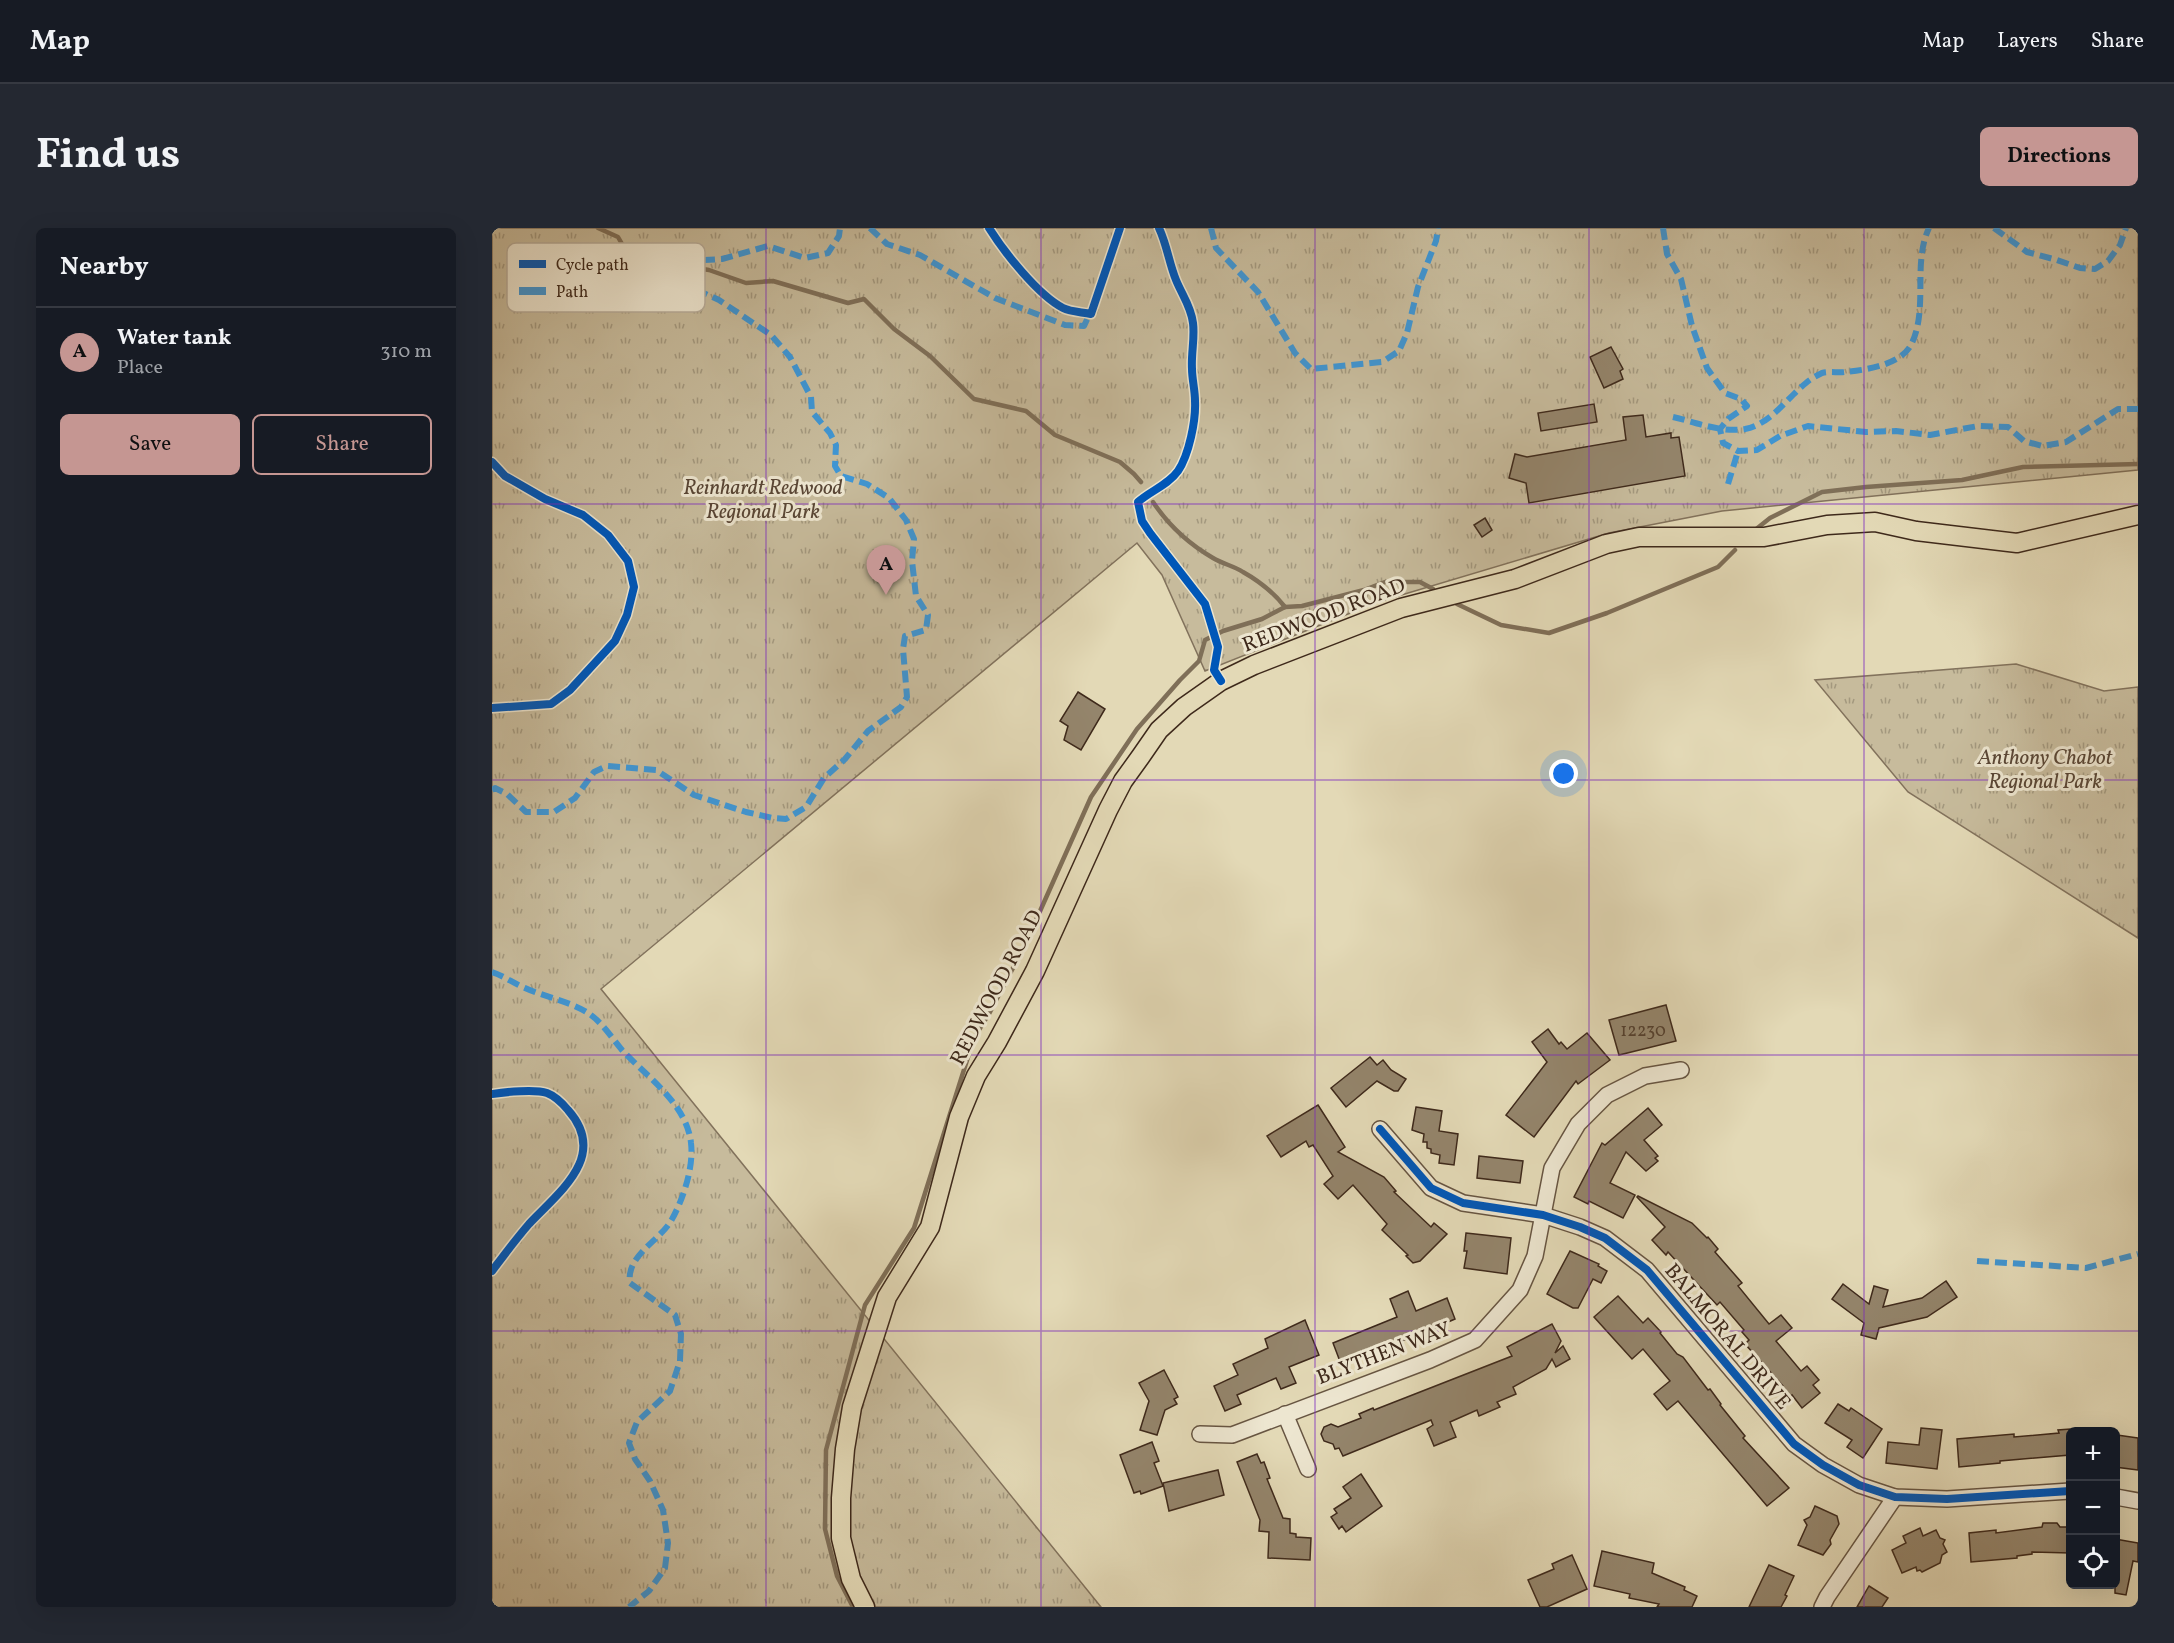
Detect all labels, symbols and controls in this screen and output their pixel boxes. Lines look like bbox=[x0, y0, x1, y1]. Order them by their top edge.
text: Map bbox=[30, 22, 90, 61]
text: Map bbox=[1922, 27, 1964, 56]
text: Layers bbox=[1997, 27, 2058, 56]
text: Share bbox=[2091, 27, 2144, 56]
text: Find us bbox=[36, 127, 180, 186]
button: Directions bbox=[1980, 127, 2138, 186]
legend bbox=[507, 243, 705, 312]
text: Nearby bbox=[60, 249, 149, 285]
text: Cycle path bbox=[556, 255, 629, 277]
text: Path bbox=[556, 282, 588, 304]
text: Water tank bbox=[117, 323, 231, 354]
text: A bbox=[72, 338, 87, 366]
text: 310 m bbox=[380, 338, 432, 366]
text: Place bbox=[117, 354, 163, 382]
button: Save bbox=[60, 414, 240, 475]
button: Share bbox=[252, 414, 432, 475]
park label: Reinhardt Redwood Regional Park bbox=[683, 474, 843, 527]
pin: A bbox=[866, 546, 906, 595]
street label: REDWOOD ROAD bbox=[1238, 572, 1410, 660]
park label: Anthony Chabot Regional Park bbox=[1977, 744, 2114, 797]
your location bbox=[1549, 759, 1578, 788]
street label: REDWOOD ROAD bbox=[944, 905, 1050, 1071]
house number: 12230 bbox=[1620, 1019, 1666, 1044]
street label: BALMORAL DRIVE bbox=[1657, 1258, 1797, 1416]
street label: BLYTHEN WAY bbox=[1313, 1315, 1455, 1393]
map controls bbox=[2066, 1427, 2120, 1589]
button: + bbox=[2066, 1427, 2120, 1481]
button: − bbox=[2066, 1481, 2120, 1535]
button: locate bbox=[2066, 1535, 2120, 1589]

